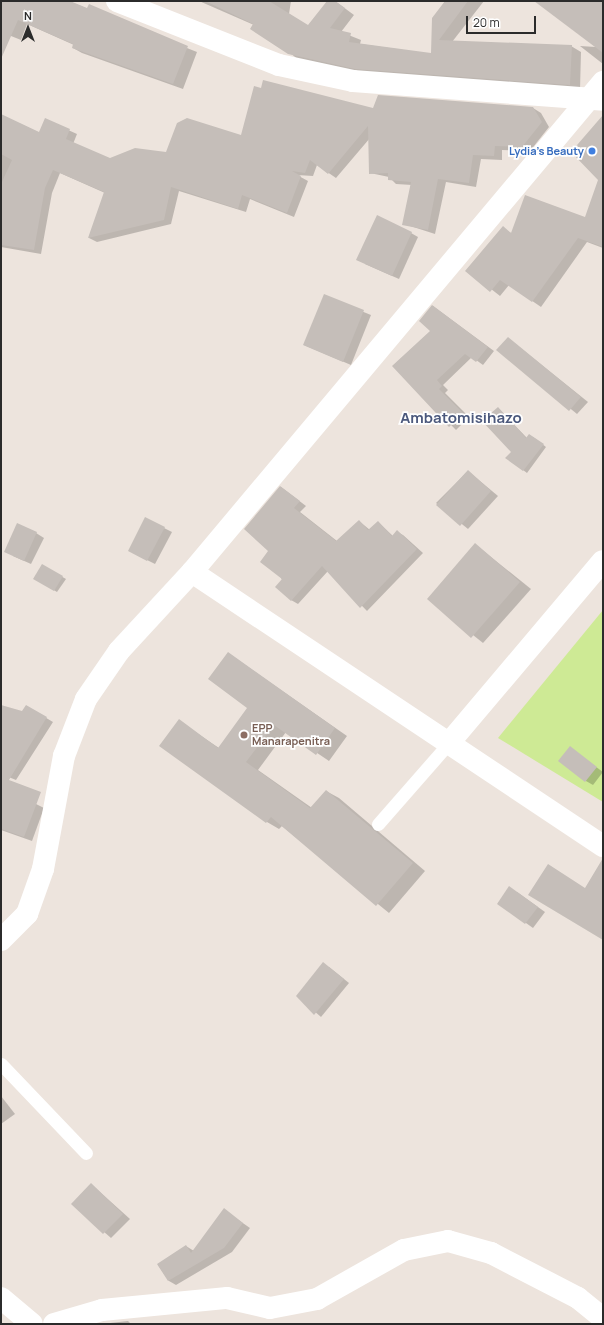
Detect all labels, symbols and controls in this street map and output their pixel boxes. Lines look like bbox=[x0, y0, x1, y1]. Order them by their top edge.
north arrow bbox=[8, 8, 48, 48]
text: N bbox=[24, 8, 32, 23]
scale bar bbox=[468, 8, 538, 34]
text: 20 m bbox=[473, 14, 500, 31]
place label: Lydia's Beauty bbox=[509, 144, 584, 158]
marker: Lydia's Beauty bbox=[587, 146, 597, 156]
district label: Ambatomisihazo bbox=[400, 409, 522, 427]
place label: EPP Manarapenitra bbox=[252, 722, 330, 748]
marker: EPP Manarapenitra bbox=[239, 730, 249, 740]

